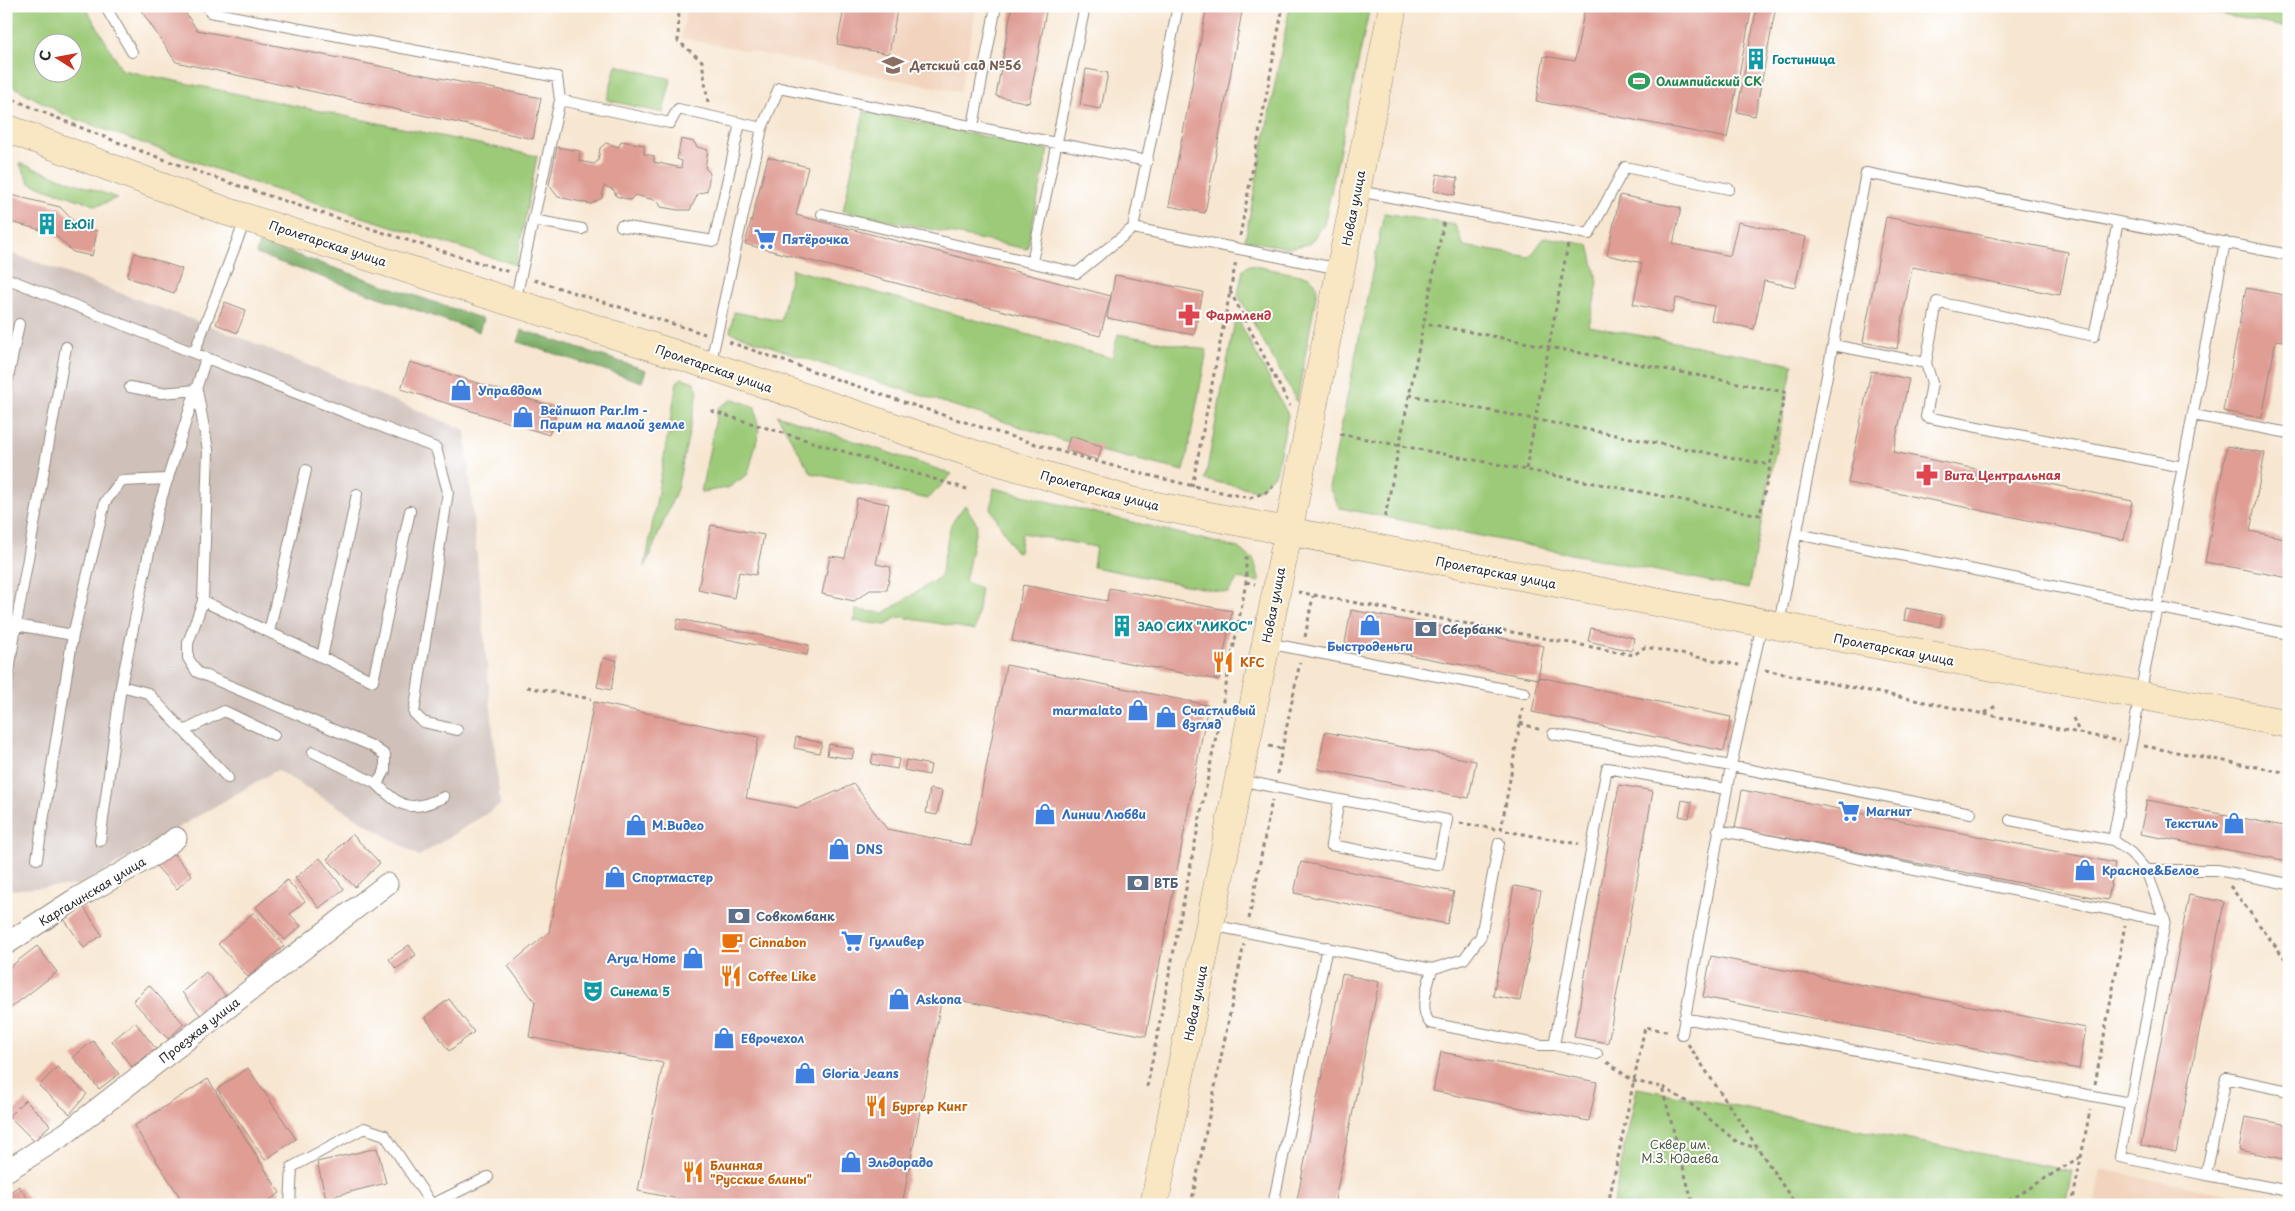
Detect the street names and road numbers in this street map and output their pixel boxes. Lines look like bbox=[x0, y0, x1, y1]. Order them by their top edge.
street label: Новая улица bbox=[1337, 168, 1369, 247]
street label: Пролетарская улица bbox=[267, 216, 389, 271]
street label: Пролетарская улица bbox=[653, 340, 775, 397]
street label: Пролетарская улица bbox=[1038, 465, 1162, 515]
street label: Пролетарская улица bbox=[1434, 551, 1558, 593]
street label: Новая улица bbox=[1257, 565, 1289, 644]
street label: Пролетарская улица bbox=[1832, 628, 1956, 670]
street label: Каргалинская улица bbox=[35, 852, 149, 930]
street label: Новая улица bbox=[1179, 963, 1211, 1042]
street label: Проезжая улица bbox=[155, 993, 243, 1067]

